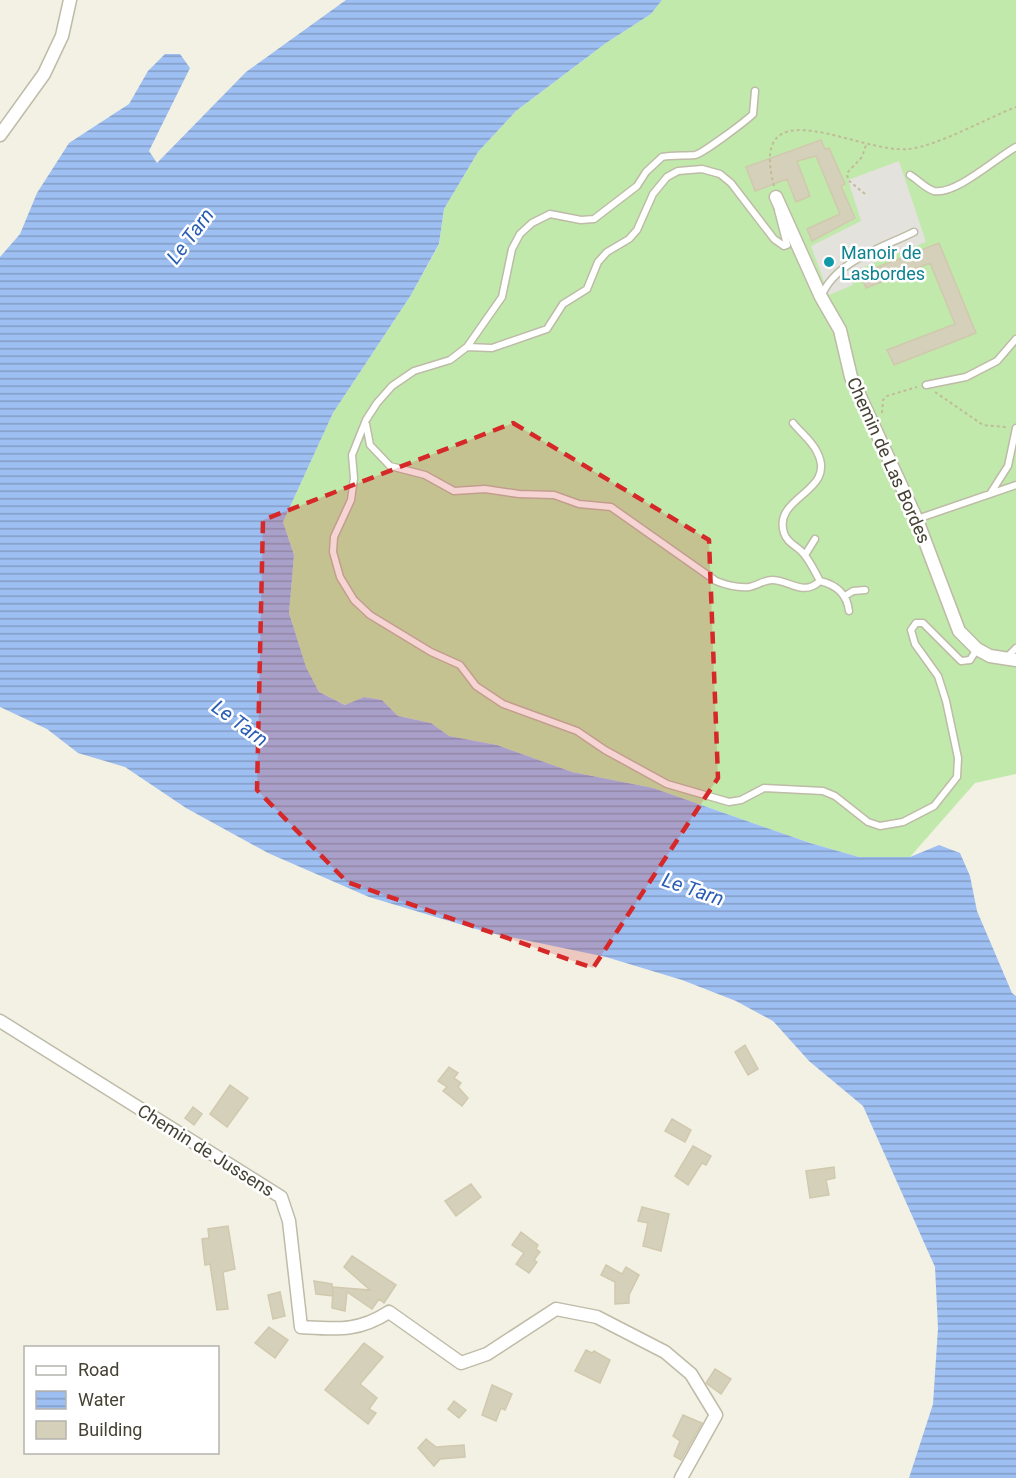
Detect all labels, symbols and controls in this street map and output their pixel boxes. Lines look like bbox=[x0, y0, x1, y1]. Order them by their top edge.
water label: Le Tarn bbox=[161, 203, 219, 269]
place label: Manoir de Lasbordes bbox=[841, 242, 925, 284]
marker: Manoir de Lasbordes bbox=[822, 255, 836, 269]
street label: Chemin de Las Bordes bbox=[843, 374, 935, 546]
water label: Le Tarn bbox=[207, 695, 273, 751]
water label: Le Tarn bbox=[659, 867, 727, 911]
street label: Chemin de Jussens bbox=[134, 1099, 278, 1201]
legend bbox=[24, 1346, 219, 1454]
text: Road bbox=[78, 1359, 119, 1380]
text: Water bbox=[78, 1389, 125, 1410]
text: Building bbox=[78, 1419, 142, 1440]

